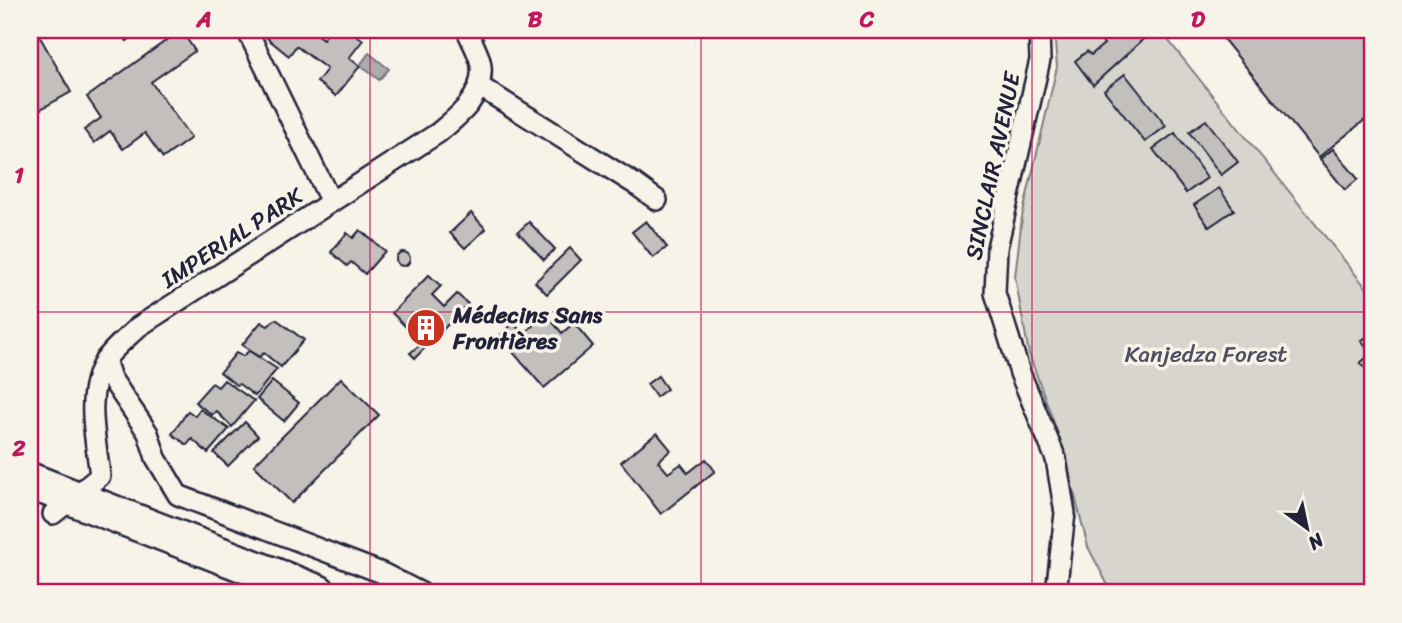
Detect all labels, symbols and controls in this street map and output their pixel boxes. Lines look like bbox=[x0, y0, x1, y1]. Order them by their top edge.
text: A bbox=[195, 0, 212, 40]
text: B bbox=[528, 0, 543, 40]
text: C bbox=[859, 0, 875, 40]
text: D bbox=[1191, 0, 1206, 40]
street label: SINCLAIR AVENUE bbox=[953, 67, 1033, 264]
text: 1 bbox=[14, 155, 24, 196]
street label: IMPERIAL PARK bbox=[152, 176, 312, 300]
place label: Médecins Sans Frontières bbox=[452, 295, 603, 362]
building icon: Médecins Sans Frontières bbox=[405, 307, 447, 349]
park label: Kanjedza Forest bbox=[1125, 334, 1287, 375]
text: 2 bbox=[11, 428, 26, 469]
north arrow bbox=[1272, 494, 1342, 564]
text: N bbox=[1301, 524, 1331, 560]

